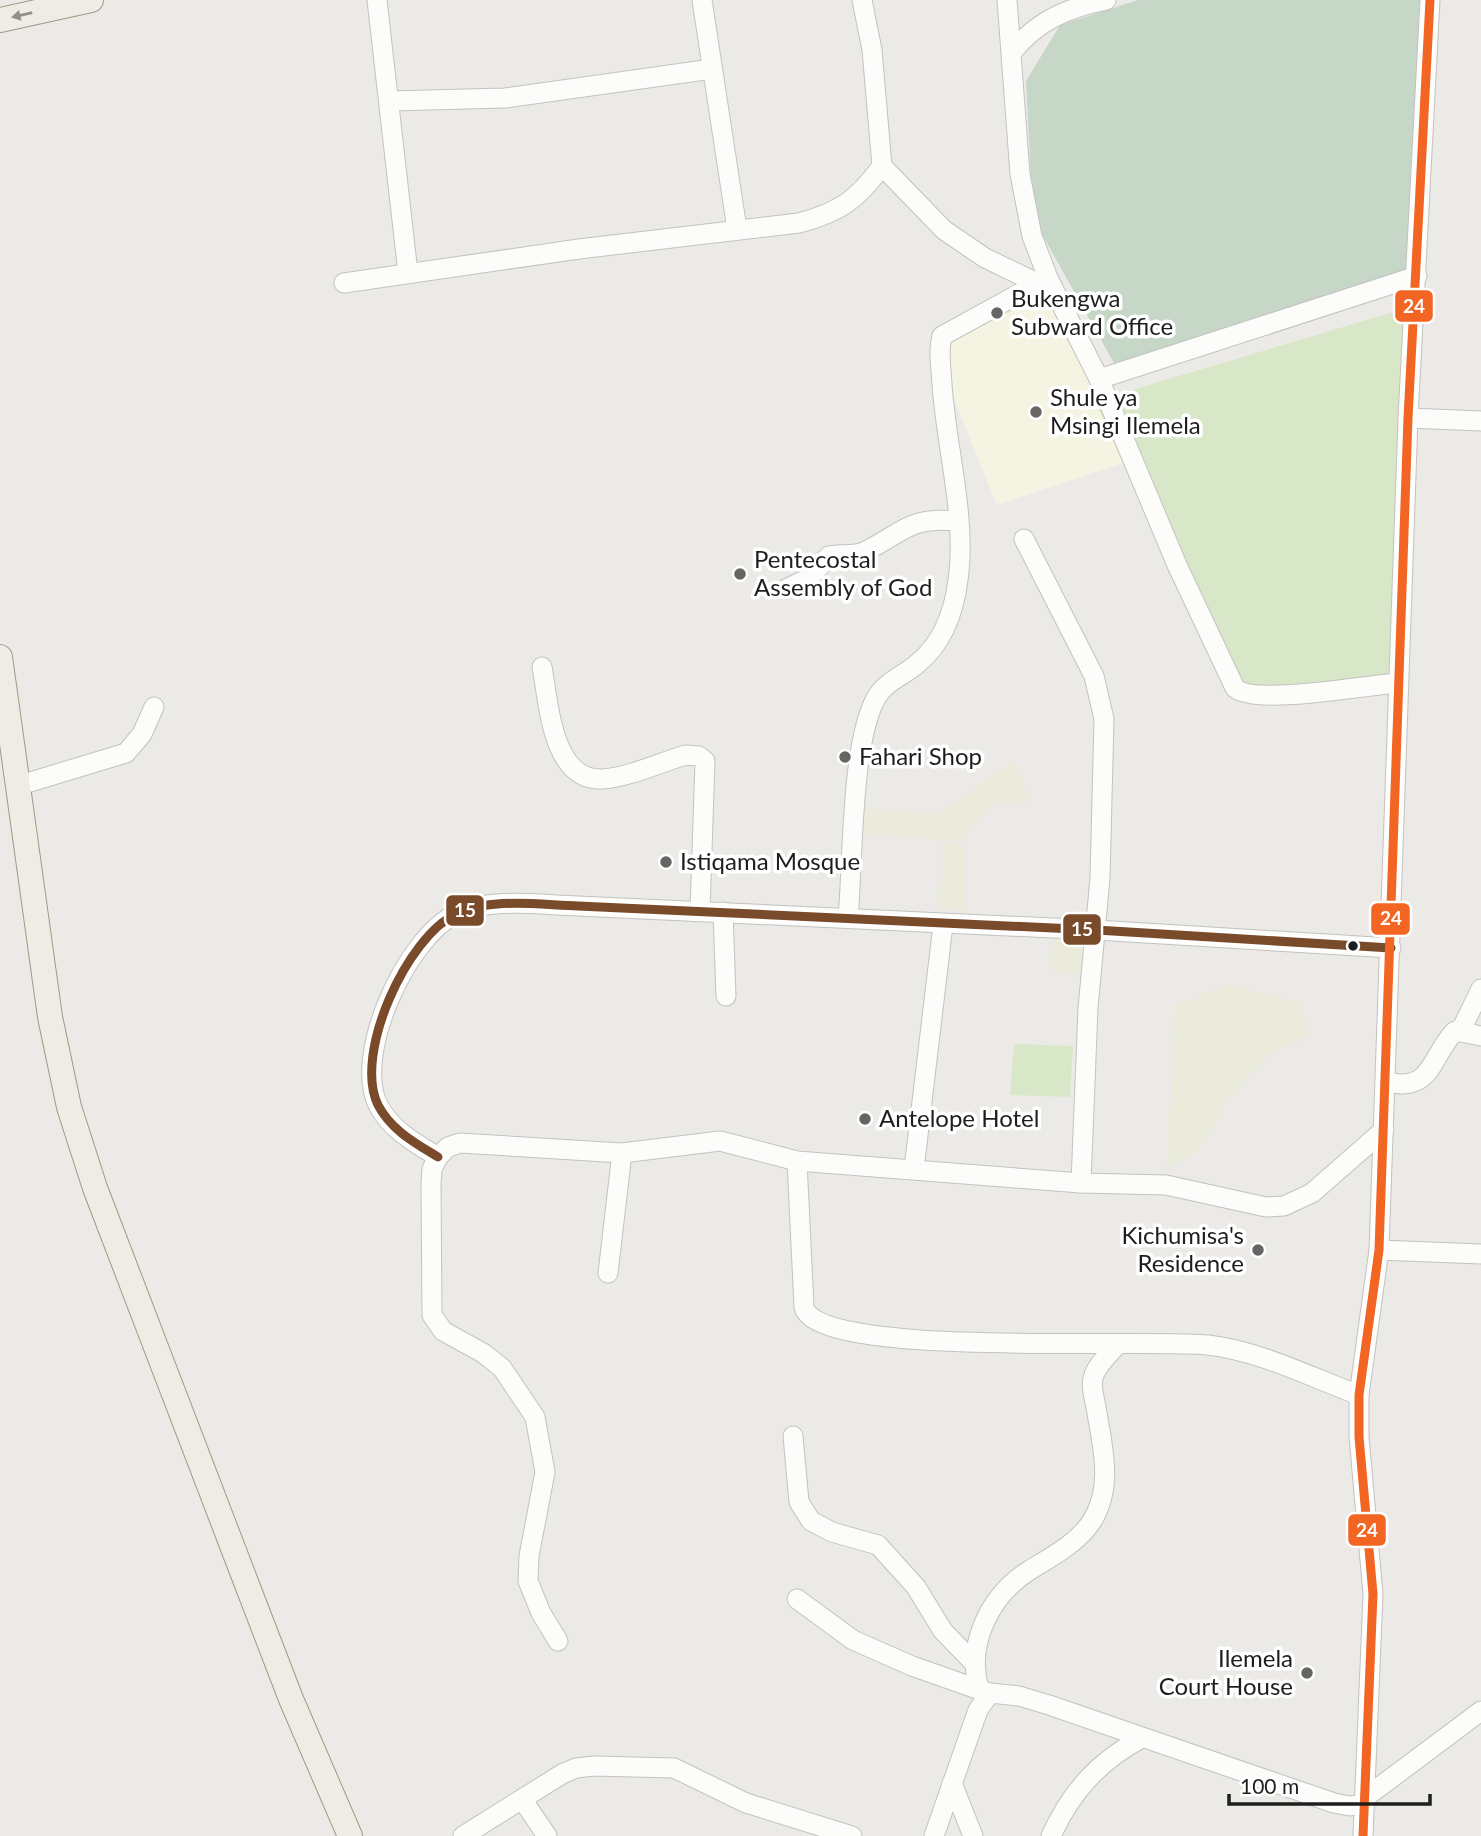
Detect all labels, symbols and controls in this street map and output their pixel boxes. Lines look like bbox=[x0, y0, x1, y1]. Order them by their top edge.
one-way arrow bbox=[10, 10, 32, 21]
place label: Bukengwa Subward Office bbox=[1011, 283, 1173, 340]
line badge: 24 bbox=[1394, 289, 1434, 323]
text: 24 bbox=[1403, 294, 1425, 317]
marker: Bukengwa Subward Office bbox=[989, 305, 1005, 321]
place label: Shule ya Msingi Ilemela bbox=[1050, 382, 1201, 439]
marker: Shule ya Msingi Ilemela bbox=[1028, 404, 1044, 420]
place label: Pentecostal Assembly of God bbox=[754, 544, 932, 601]
marker: Pentecostal Assembly of God bbox=[732, 566, 748, 582]
place label: Fahari Shop bbox=[859, 741, 982, 770]
marker: Fahari Shop bbox=[837, 749, 853, 765]
place label: Istiqama Mosque bbox=[680, 846, 860, 875]
marker: Istiqama Mosque bbox=[658, 854, 674, 870]
line badge: 15 bbox=[445, 894, 485, 927]
text: 15 bbox=[454, 898, 476, 921]
line badge: 24 bbox=[1370, 902, 1411, 936]
text: 24 bbox=[1380, 906, 1402, 929]
line badge: 15 bbox=[1062, 913, 1102, 946]
text: 15 bbox=[1071, 917, 1093, 940]
unlabelled marker bbox=[1346, 939, 1360, 953]
place label: Antelope Hotel bbox=[879, 1103, 1039, 1132]
marker: Antelope Hotel bbox=[857, 1111, 873, 1127]
place label: Kichumisa's Residence bbox=[1121, 1220, 1244, 1277]
marker: Kichumisa's Residence bbox=[1250, 1242, 1266, 1258]
line badge: 24 bbox=[1347, 1513, 1387, 1547]
text: 24 bbox=[1356, 1518, 1378, 1541]
place label: Ilemela Court House bbox=[1159, 1643, 1293, 1700]
marker: Ilemela Court House bbox=[1299, 1665, 1315, 1681]
scale bar bbox=[1229, 1762, 1430, 1806]
text: 100 m bbox=[1240, 1773, 1299, 1798]

